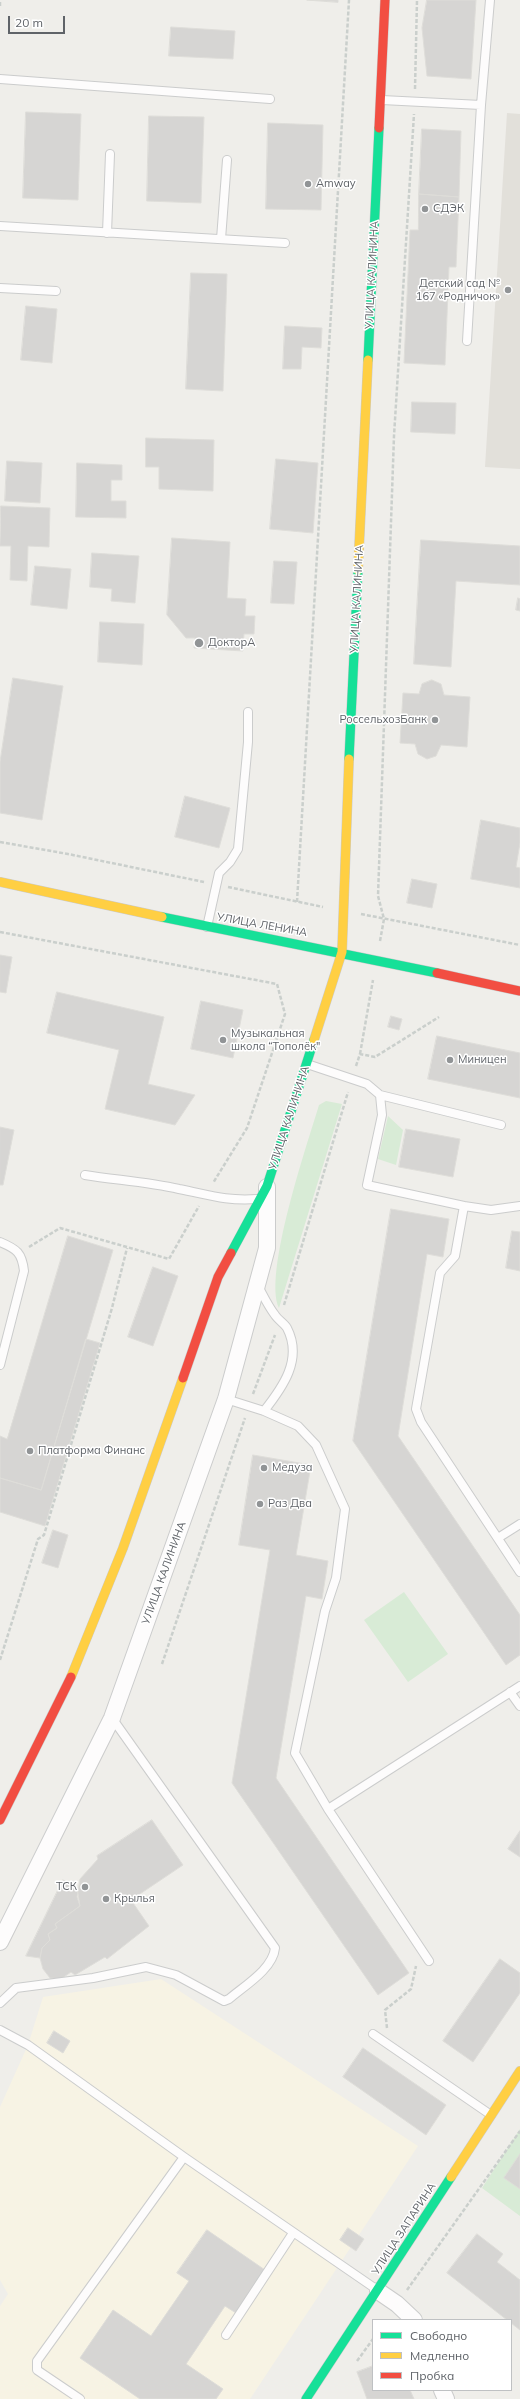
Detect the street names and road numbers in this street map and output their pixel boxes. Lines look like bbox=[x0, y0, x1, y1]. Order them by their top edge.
street label: УЛИЦА КАЛИНИНА bbox=[363, 220, 381, 330]
street label: УЛИЦА КАЛИНИНА bbox=[348, 544, 366, 654]
street label: УЛИЦА ЛЕНИНА bbox=[216, 911, 308, 939]
street label: УЛИЦА КАЛИНИНА bbox=[266, 1064, 312, 1172]
street label: УЛИЦА КАЛИНИНА bbox=[139, 1520, 189, 1626]
street label: УЛИЦА ЗАПАРИНА bbox=[369, 2180, 439, 2278]

